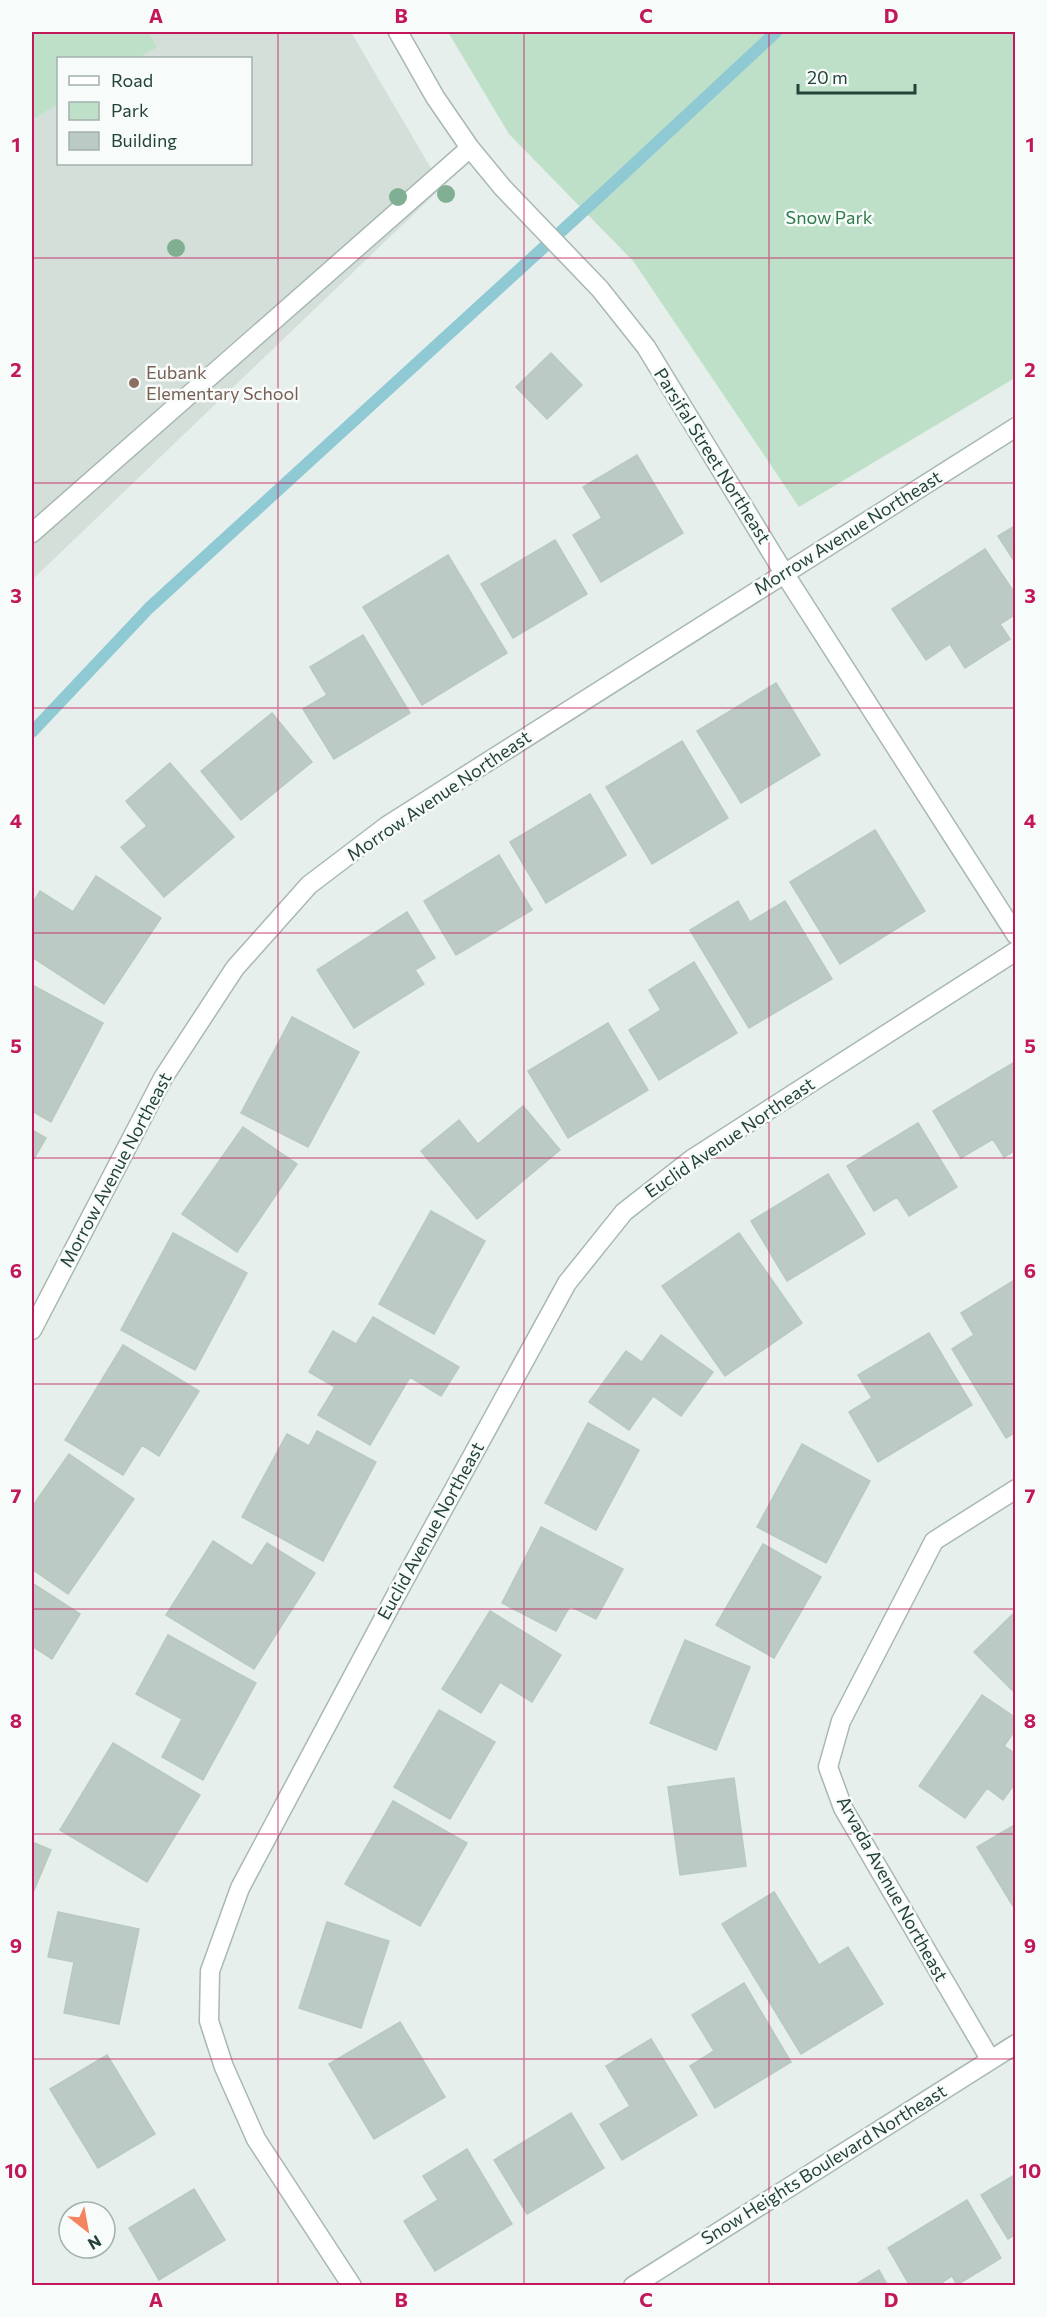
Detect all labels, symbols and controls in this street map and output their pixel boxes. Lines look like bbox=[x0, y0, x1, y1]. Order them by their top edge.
text: A bbox=[149, 3, 163, 27]
text: B bbox=[394, 3, 408, 27]
text: C bbox=[639, 3, 653, 27]
text: D bbox=[884, 3, 898, 27]
legend bbox=[57, 57, 252, 165]
scale bar bbox=[798, 57, 915, 95]
text: 20 m bbox=[807, 66, 848, 88]
text: Road bbox=[111, 69, 153, 91]
text: Park bbox=[111, 99, 149, 121]
text: Building bbox=[111, 129, 177, 151]
text: 1 bbox=[11, 132, 21, 156]
text: 1 bbox=[1025, 132, 1035, 156]
park label: Snow Park bbox=[786, 206, 873, 228]
text: 2 bbox=[10, 357, 22, 381]
text: 2 bbox=[1024, 357, 1036, 381]
place label: Eubank Elementary School bbox=[146, 361, 299, 404]
street label: Parsifal Street Northeast bbox=[650, 364, 776, 547]
marker: Eubank Elementary School bbox=[127, 376, 141, 390]
street label: Morrow Avenue Northeast bbox=[749, 465, 945, 599]
text: 3 bbox=[10, 583, 22, 607]
text: 3 bbox=[1024, 583, 1036, 607]
street label: Morrow Avenue Northeast bbox=[342, 725, 535, 865]
text: 4 bbox=[10, 808, 22, 832]
text: 4 bbox=[1024, 808, 1036, 832]
text: 5 bbox=[10, 1033, 22, 1057]
text: 5 bbox=[1024, 1033, 1036, 1057]
street label: Morrow Avenue Northeast bbox=[54, 1068, 176, 1271]
street label: Euclid Avenue Northeast bbox=[640, 1072, 818, 1202]
text: 6 bbox=[10, 1258, 22, 1282]
text: 6 bbox=[1024, 1258, 1036, 1282]
street label: Euclid Avenue Northeast bbox=[372, 1438, 488, 1623]
text: 7 bbox=[11, 1483, 22, 1507]
text: 7 bbox=[1025, 1483, 1036, 1507]
text: 8 bbox=[10, 1708, 22, 1732]
text: 8 bbox=[1024, 1708, 1036, 1732]
street label: Arvada Avenue Northeast bbox=[833, 1792, 953, 1985]
text: 9 bbox=[10, 1933, 22, 1957]
text: 9 bbox=[1024, 1933, 1036, 1957]
street label: Snow Heights Boulevard Northeast bbox=[697, 2079, 950, 2249]
text: 10 bbox=[5, 2158, 27, 2182]
text: 10 bbox=[1019, 2158, 1041, 2182]
north arrow bbox=[57, 2200, 117, 2260]
text: N bbox=[85, 2232, 105, 2255]
text: A bbox=[149, 2287, 163, 2311]
text: B bbox=[394, 2287, 408, 2311]
text: C bbox=[639, 2287, 653, 2311]
text: D bbox=[884, 2287, 898, 2311]

